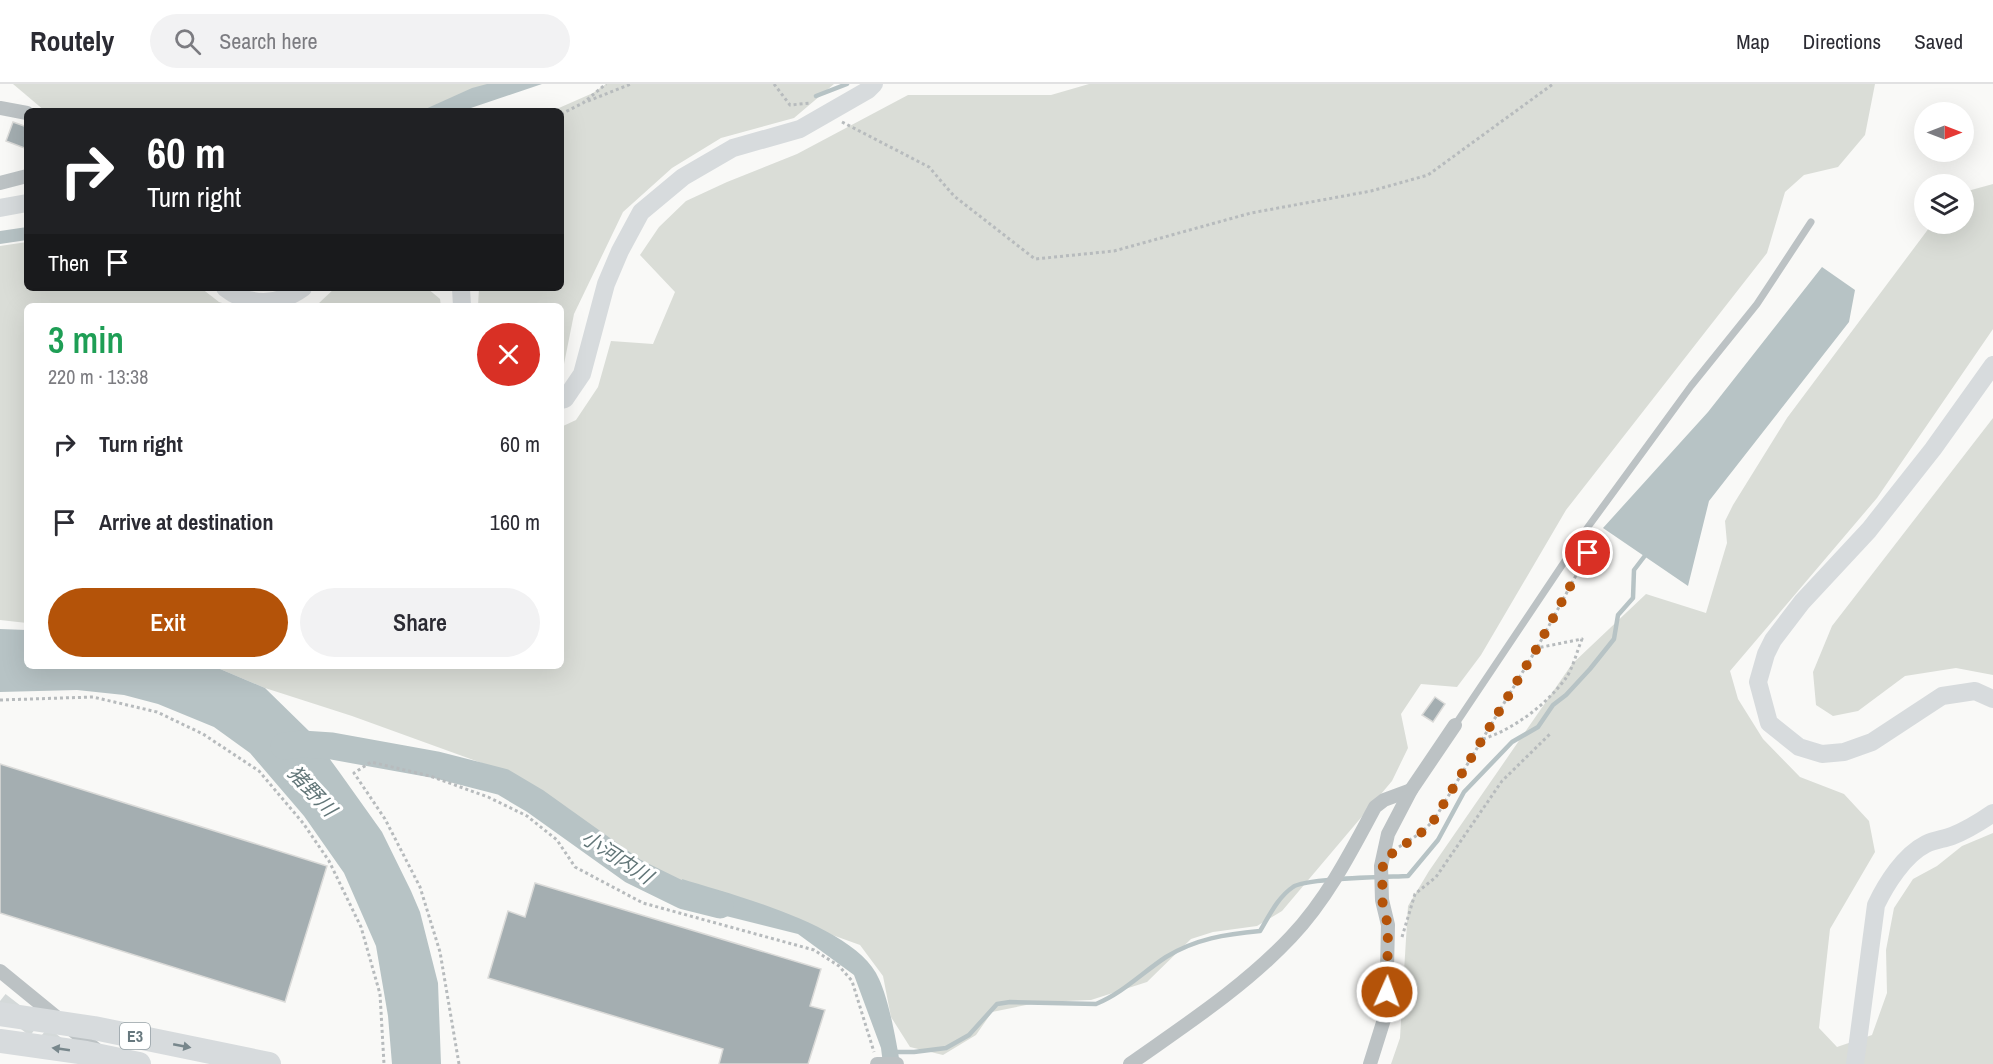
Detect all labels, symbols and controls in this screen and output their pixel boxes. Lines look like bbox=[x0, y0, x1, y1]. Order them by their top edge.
search box bbox=[150, 14, 570, 68]
text: Routely bbox=[30, 22, 114, 60]
icon: search bbox=[171, 25, 204, 58]
text: Search here bbox=[219, 26, 317, 56]
text: Map bbox=[1736, 27, 1770, 56]
text: Directions bbox=[1803, 27, 1881, 56]
text: Saved bbox=[1914, 27, 1963, 56]
north arrow bbox=[1914, 102, 1974, 162]
map controls bbox=[1914, 102, 1974, 234]
text: 60 m bbox=[147, 125, 226, 181]
icon: right bbox=[48, 132, 126, 210]
button: layers bbox=[1914, 174, 1974, 234]
text: Turn right bbox=[147, 179, 241, 215]
icon: arrive bbox=[101, 246, 134, 279]
text: Then bbox=[48, 248, 89, 278]
text: 3 min bbox=[48, 316, 124, 364]
button: close bbox=[477, 323, 540, 386]
text: 220 m · 13:38 bbox=[48, 363, 148, 390]
icon: right bbox=[48, 428, 81, 461]
text: Turn right bbox=[99, 429, 183, 459]
text: 60 m bbox=[500, 429, 540, 459]
icon: arrive bbox=[48, 506, 81, 539]
text: Arrive at destination bbox=[99, 507, 273, 537]
text: 160 m bbox=[490, 507, 540, 537]
pin bbox=[1562, 527, 1613, 578]
icon: arrive bbox=[1571, 536, 1604, 569]
button: Exit bbox=[48, 588, 288, 657]
button: Share bbox=[300, 588, 540, 657]
water label: 猪野川 bbox=[282, 760, 344, 823]
water label: 小河内川 bbox=[576, 823, 660, 891]
position arrow bbox=[1355, 960, 1419, 1024]
road number: E3 bbox=[120, 1023, 150, 1049]
one-way arrow bbox=[172, 1042, 191, 1051]
one-way arrow bbox=[51, 1045, 70, 1054]

